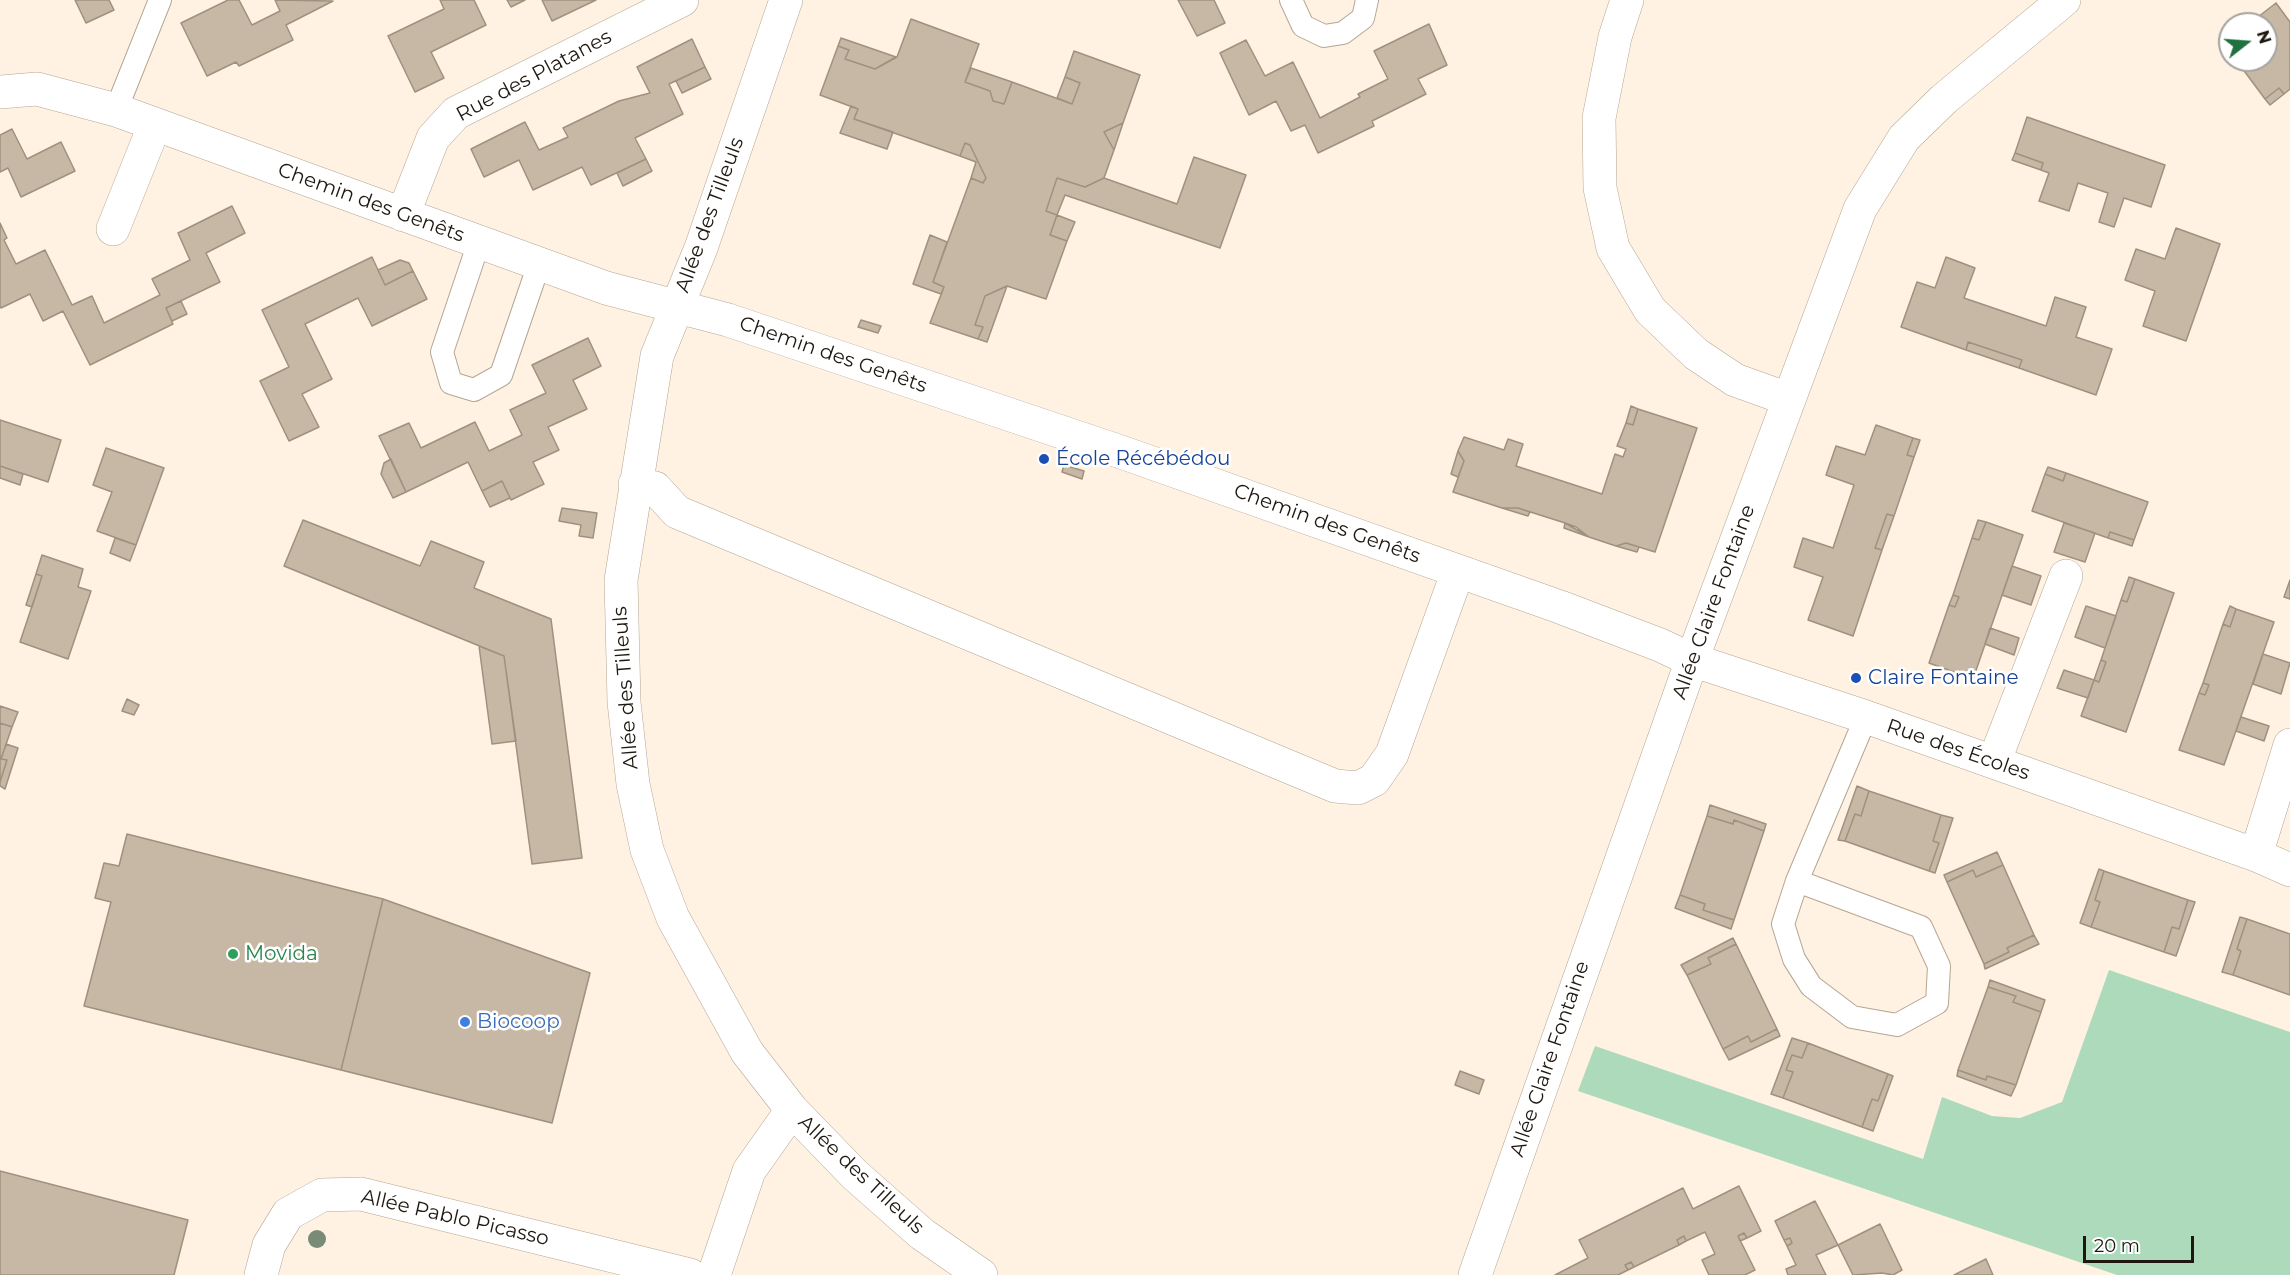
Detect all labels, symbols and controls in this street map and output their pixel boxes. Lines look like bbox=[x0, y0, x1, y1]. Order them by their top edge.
north arrow bbox=[2218, 12, 2278, 72]
street label: Rue des Platanes bbox=[452, 25, 616, 127]
text: N bbox=[2253, 28, 2275, 46]
street label: Allée des Tilleuls bbox=[671, 134, 749, 296]
street label: Chemin des Genêts bbox=[274, 158, 468, 248]
street label: Chemin des Genêts bbox=[736, 312, 930, 398]
place label: École Récébédou bbox=[1056, 447, 1230, 471]
marker: École Récébédou bbox=[1037, 452, 1051, 466]
street label: Chemin des Genêts bbox=[1230, 479, 1424, 569]
street label: Allée Claire Fontaine bbox=[1668, 501, 1760, 703]
street label: Allée des Tilleuls bbox=[608, 606, 644, 770]
place label: Claire Fontaine bbox=[1868, 666, 2019, 690]
marker: Claire Fontaine bbox=[1849, 671, 1863, 685]
street label: Rue des Écoles bbox=[1883, 714, 2033, 786]
place label: Movida bbox=[245, 942, 318, 966]
marker: Movida bbox=[226, 947, 240, 961]
street label: Allée Claire Fontaine bbox=[1505, 958, 1595, 1160]
place label: Biocoop bbox=[477, 1010, 560, 1034]
marker: Biocoop bbox=[458, 1015, 472, 1029]
street label: Allée des Tilleuls bbox=[793, 1110, 929, 1240]
street label: Allée Pablo Picasso bbox=[359, 1185, 551, 1251]
scale bar bbox=[2086, 1224, 2197, 1262]
text: 20 m bbox=[2094, 1235, 2140, 1257]

